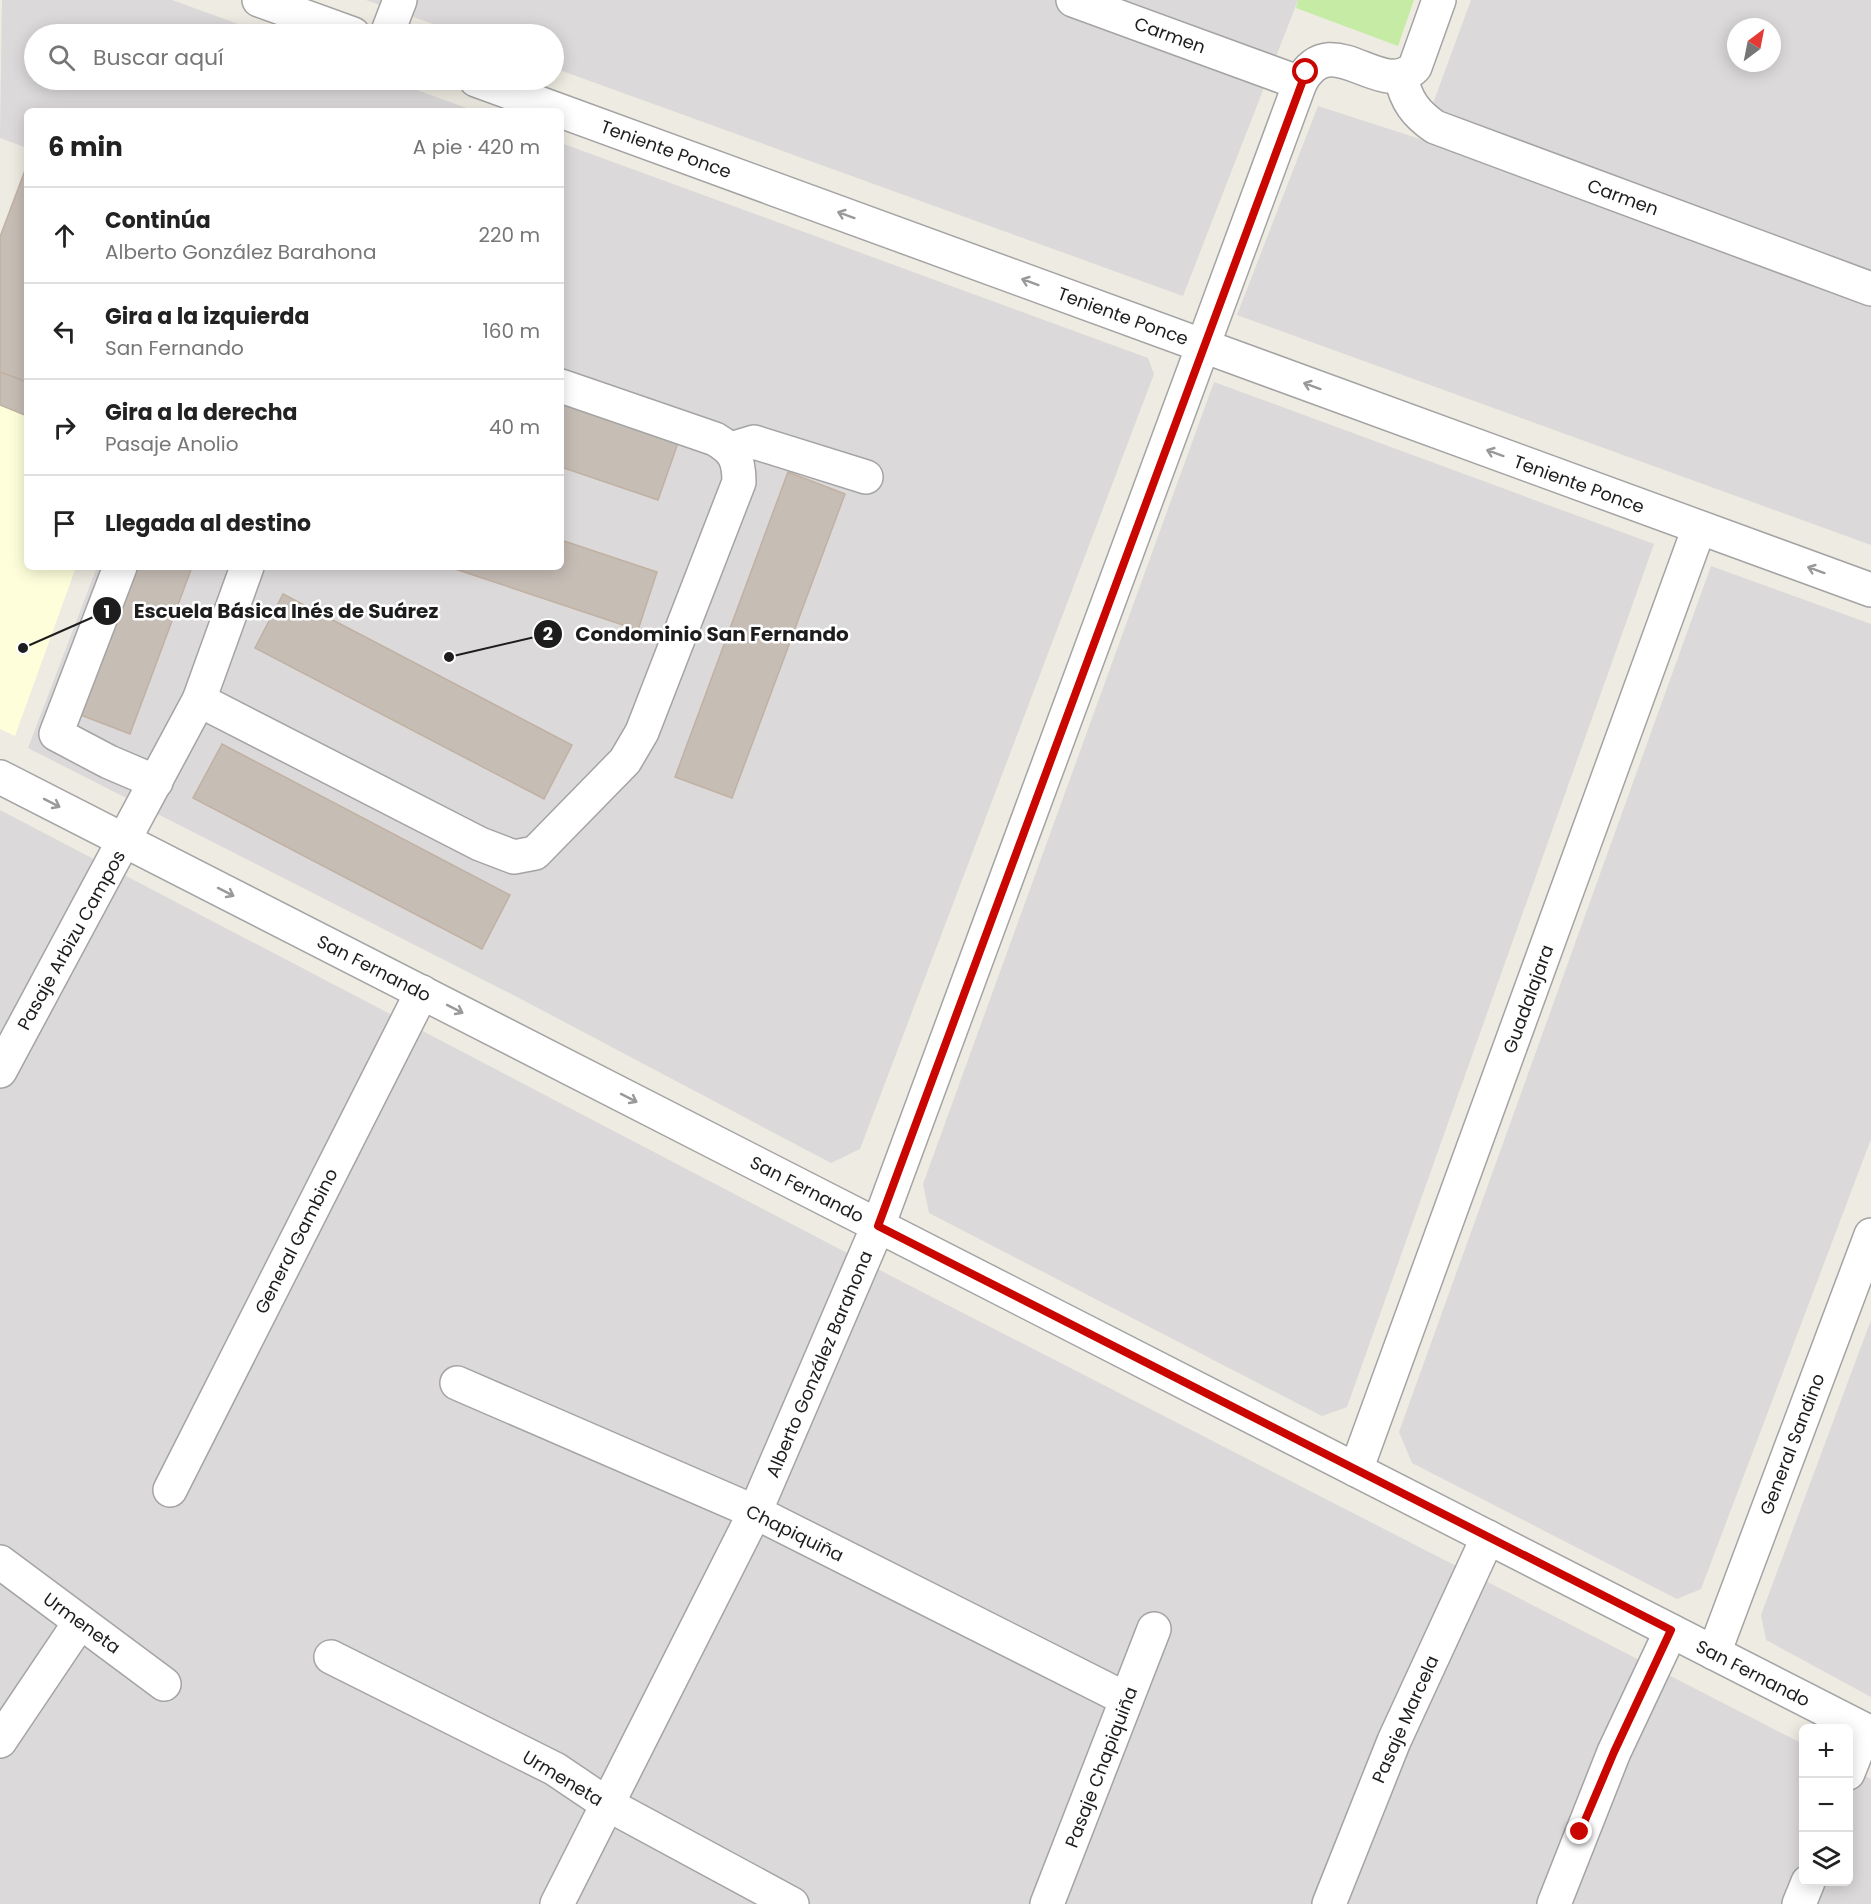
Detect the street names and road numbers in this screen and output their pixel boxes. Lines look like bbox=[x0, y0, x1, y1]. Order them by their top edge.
street label: Carmen bbox=[1131, 11, 1209, 59]
street label: Teniente Ponce bbox=[597, 114, 735, 184]
street label: Carmen bbox=[1584, 173, 1662, 221]
street label: Teniente Ponce bbox=[1054, 281, 1192, 351]
street label: Teniente Ponce bbox=[1510, 449, 1648, 519]
street label: Pasaje Arbizu Campos bbox=[11, 846, 131, 1034]
street label: San Fernando bbox=[313, 929, 435, 1007]
street label: Guadalajara bbox=[1497, 941, 1559, 1057]
street label: San Fernando bbox=[746, 1150, 868, 1228]
street label: General Gambino bbox=[248, 1164, 344, 1318]
street label: Alberto González Barahona bbox=[760, 1247, 878, 1481]
street label: General Sandino bbox=[1753, 1370, 1831, 1518]
street label: Chapiquiña bbox=[742, 1499, 848, 1567]
street label: Urmeneta bbox=[38, 1586, 126, 1660]
street label: San Fernando bbox=[1692, 1634, 1814, 1712]
street label: Pasaje Marcela bbox=[1366, 1651, 1444, 1787]
street label: Pasaje Chapiquiña bbox=[1059, 1683, 1143, 1851]
street label: Urmeneta bbox=[518, 1744, 608, 1812]

